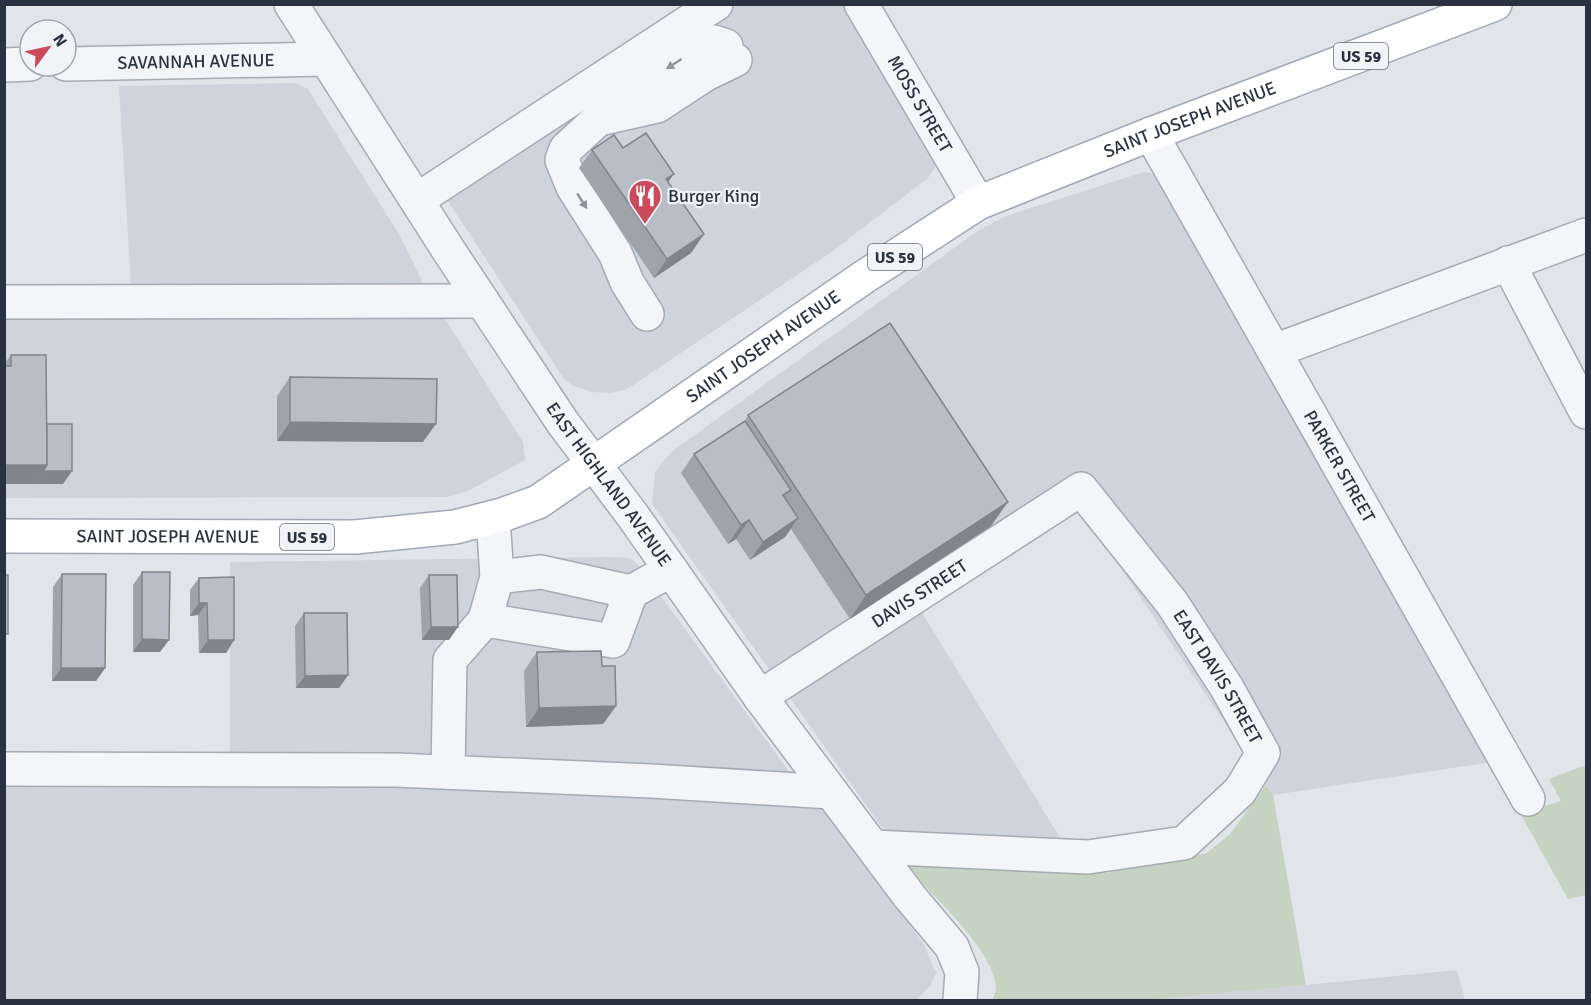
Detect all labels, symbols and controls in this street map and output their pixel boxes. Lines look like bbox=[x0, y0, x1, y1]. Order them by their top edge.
north arrow bbox=[18, 18, 78, 78]
text: N bbox=[48, 30, 71, 50]
road number: US 59 bbox=[1334, 43, 1388, 69]
street label: SAVANNAH AVENUE bbox=[117, 49, 275, 74]
street label: MOSS STREET bbox=[883, 52, 957, 157]
one-way arrow bbox=[666, 58, 682, 69]
street label: SAINT JOSEPH AVENUE bbox=[1101, 77, 1279, 163]
restaurant icon: Burger King bbox=[627, 178, 663, 225]
place label: Burger King bbox=[668, 185, 759, 207]
one-way arrow bbox=[576, 193, 587, 209]
road number: US 59 bbox=[868, 244, 922, 270]
street label: SAINT JOSEPH AVENUE bbox=[682, 286, 845, 408]
street label: EAST HIGHLAND AVENUE bbox=[541, 398, 676, 571]
street label: PARKER STREET bbox=[1299, 406, 1380, 526]
road number: US 59 bbox=[280, 524, 334, 550]
street label: SAINT JOSEPH AVENUE bbox=[77, 525, 259, 548]
street label: DAVIS STREET bbox=[867, 555, 972, 633]
street label: EAST DAVIS STREET bbox=[1168, 605, 1267, 748]

